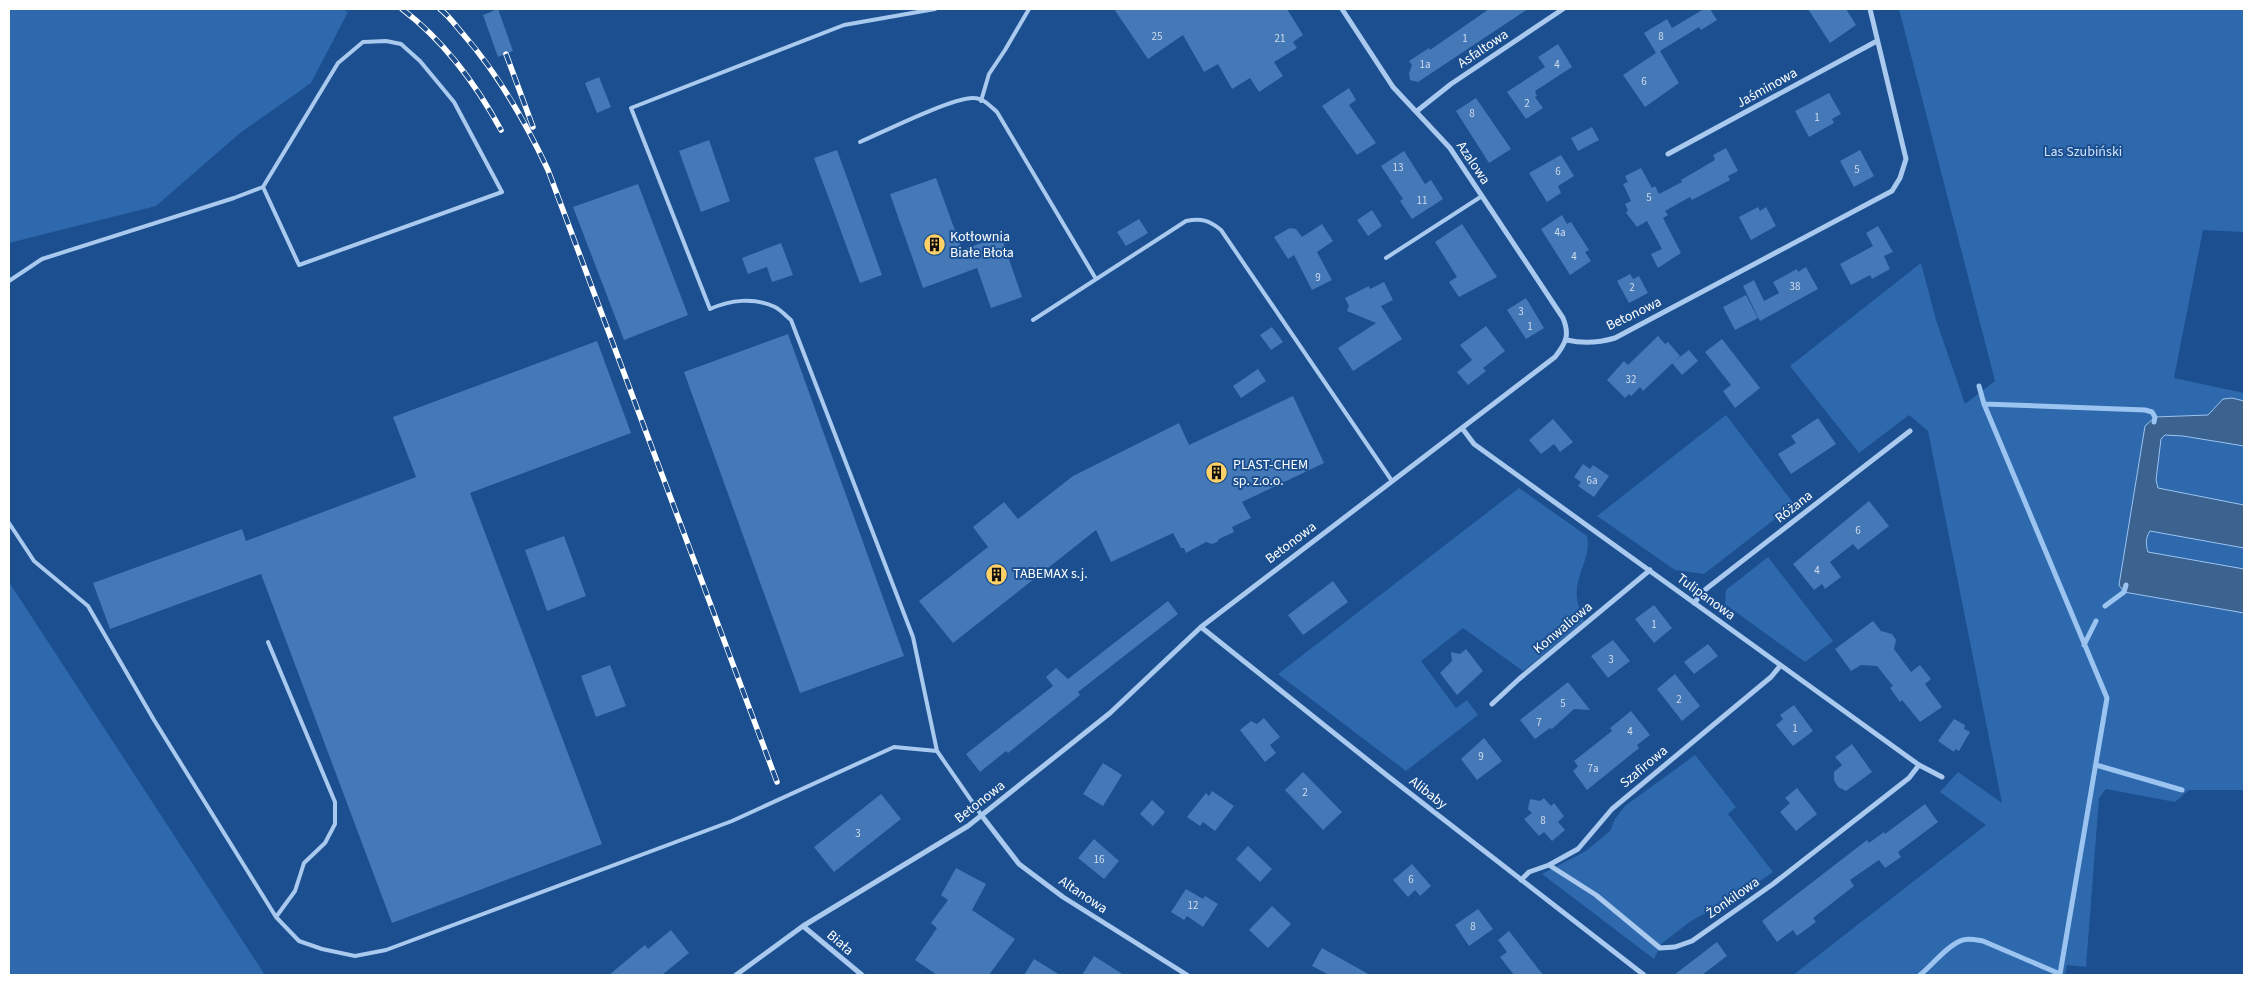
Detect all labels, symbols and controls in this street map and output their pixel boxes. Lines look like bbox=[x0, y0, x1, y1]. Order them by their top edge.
street label: Asfaltowa bbox=[1454, 25, 1512, 73]
house number: 25 bbox=[1152, 29, 1162, 44]
house number: 8 bbox=[1658, 29, 1664, 44]
house number: 21 bbox=[1275, 31, 1285, 46]
house number: 1 bbox=[1462, 31, 1468, 46]
house number: 1a bbox=[1419, 57, 1431, 72]
house number: 4 bbox=[1554, 57, 1560, 72]
street label: Jaśminowa bbox=[1733, 63, 1801, 113]
house number: 6 bbox=[1641, 74, 1647, 89]
house number: 2 bbox=[1524, 96, 1530, 111]
house number: 8 bbox=[1469, 106, 1475, 121]
house number: 1 bbox=[1814, 110, 1820, 125]
street label: Azalowa bbox=[1451, 137, 1495, 189]
park label: Las Szubiński bbox=[2044, 142, 2122, 162]
house number: 13 bbox=[1393, 160, 1403, 175]
house number: 5 bbox=[1854, 162, 1860, 177]
house number: 6 bbox=[1555, 164, 1561, 179]
house number: 5 bbox=[1646, 190, 1652, 205]
house number: 11 bbox=[1417, 193, 1427, 208]
house number: 4a bbox=[1554, 225, 1566, 240]
place label: Kotłownia Białe Błota bbox=[950, 227, 1014, 263]
building icon: Kotłownia Białe Błota bbox=[922, 233, 946, 257]
house number: 4 bbox=[1571, 249, 1577, 264]
house number: 9 bbox=[1315, 270, 1321, 285]
house number: 38 bbox=[1790, 279, 1801, 294]
house number: 2 bbox=[1629, 280, 1635, 295]
street label: Betonowa bbox=[1603, 292, 1665, 336]
house number: 3 bbox=[1518, 304, 1524, 319]
house number: 1 bbox=[1527, 319, 1533, 334]
house number: 32 bbox=[1626, 372, 1636, 387]
place label: PLAST-CHEM sp. z.o.o. bbox=[1233, 455, 1308, 491]
building icon: PLAST-CHEM sp. z.o.o. bbox=[1205, 461, 1229, 485]
house number: 6a bbox=[1586, 473, 1598, 488]
street label: Różana bbox=[1771, 486, 1817, 528]
street label: Betonowa bbox=[1261, 517, 1321, 569]
house number: 6 bbox=[1855, 523, 1861, 538]
building icon: TABEMAX s.j. bbox=[985, 562, 1009, 586]
house number: 4 bbox=[1814, 563, 1820, 578]
place label: TABEMAX s.j. bbox=[1013, 564, 1088, 584]
street label: Tulipanowa bbox=[1672, 569, 1740, 625]
street label: Konwaliowa bbox=[1529, 597, 1597, 659]
house number: 1 bbox=[1651, 617, 1657, 632]
house number: 3 bbox=[1608, 652, 1614, 667]
house number: 2 bbox=[1676, 692, 1682, 707]
house number: 5 bbox=[1560, 696, 1566, 711]
house number: 7 bbox=[1536, 715, 1542, 730]
house number: 1 bbox=[1792, 721, 1798, 736]
house number: 4 bbox=[1627, 724, 1633, 739]
street label: Szafirowa bbox=[1616, 741, 1672, 793]
house number: 9 bbox=[1478, 749, 1484, 764]
house number: 7a bbox=[1587, 761, 1599, 776]
street label: Alibaby bbox=[1405, 772, 1452, 815]
street label: Betonowa bbox=[950, 776, 1010, 828]
house number: 2 bbox=[1302, 785, 1308, 800]
house number: 8 bbox=[1540, 813, 1546, 828]
house number: 3 bbox=[855, 826, 861, 841]
house number: 16 bbox=[1094, 852, 1105, 867]
street label: Altanowa bbox=[1055, 871, 1111, 919]
house number: 6 bbox=[1408, 872, 1414, 887]
street label: Żonkilowa bbox=[1702, 872, 1764, 924]
house number: 12 bbox=[1188, 898, 1198, 913]
house number: 8 bbox=[1470, 919, 1476, 934]
street label: Biała bbox=[822, 926, 858, 960]

